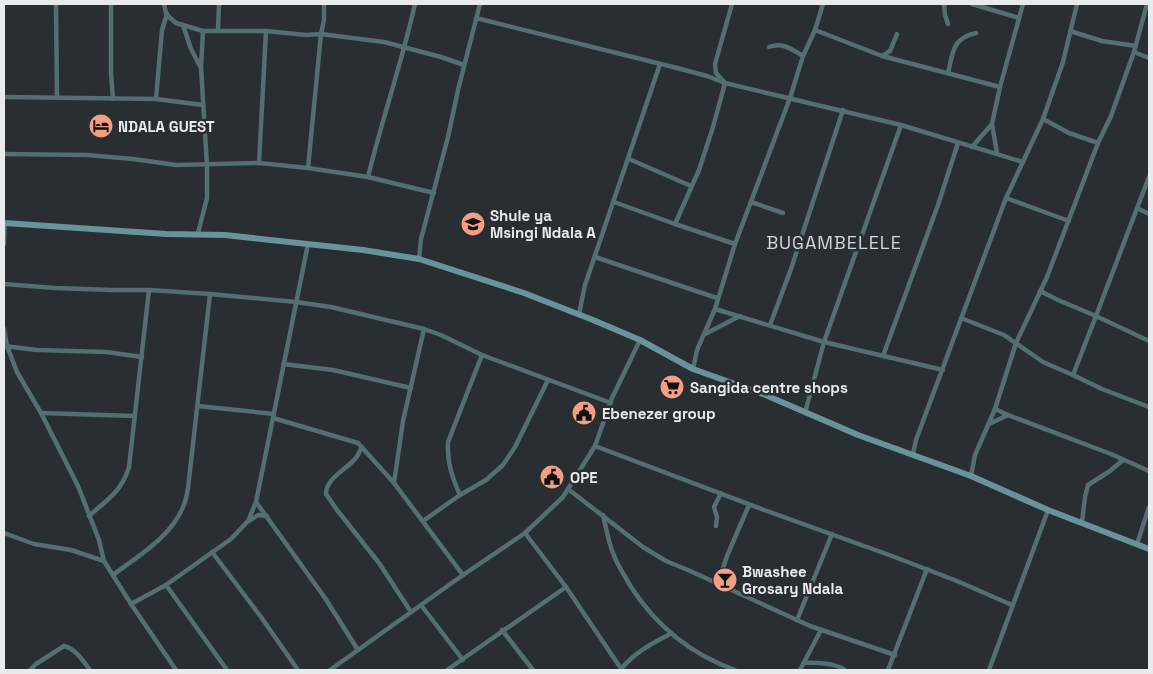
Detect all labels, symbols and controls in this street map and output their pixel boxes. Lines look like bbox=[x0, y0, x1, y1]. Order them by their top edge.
hotel icon: NDALA GUEST bbox=[88, 113, 114, 139]
place label: NDALA GUEST bbox=[118, 117, 215, 136]
place label: Shule ya Msingi Ndala A bbox=[490, 206, 596, 242]
school or university icon: Shule ya Msingi Ndala A bbox=[460, 211, 486, 237]
district label: BUGAMBELELE bbox=[766, 231, 902, 254]
supermarket icon: Sangida centre shops bbox=[659, 374, 685, 400]
place label: Sangida centre shops bbox=[690, 378, 848, 397]
public building icon: Ebenezer group bbox=[571, 400, 597, 426]
place label: Ebenezer group bbox=[602, 404, 716, 423]
public building icon: OPE bbox=[539, 464, 565, 490]
place label: OPE bbox=[570, 468, 598, 487]
place label: Bwashee Grosary Ndala bbox=[742, 562, 844, 598]
bar icon: Bwashee Grosary Ndala bbox=[712, 567, 738, 593]

